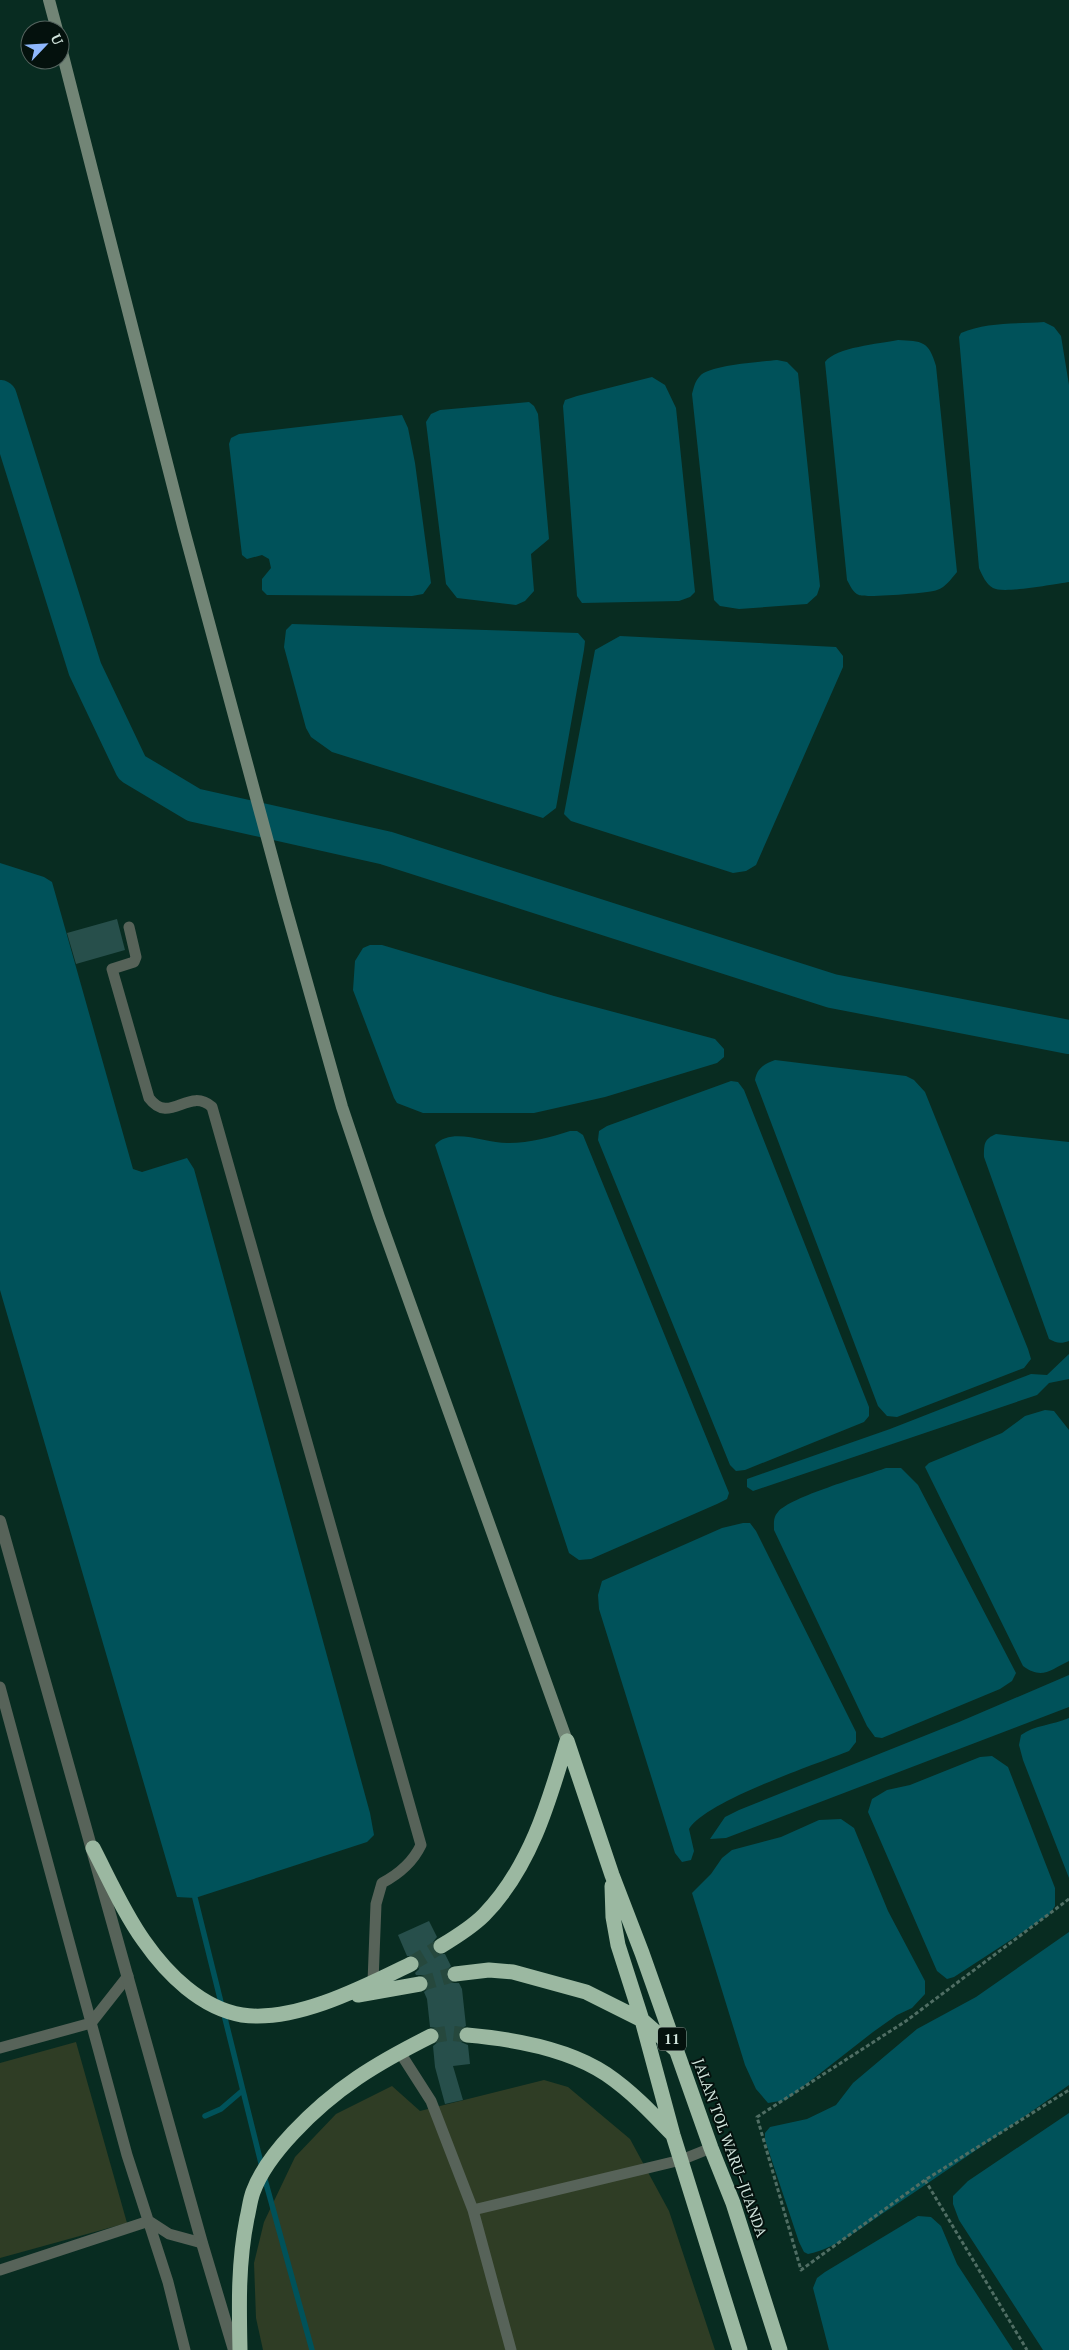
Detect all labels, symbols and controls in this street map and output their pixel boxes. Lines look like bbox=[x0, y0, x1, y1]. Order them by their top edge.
north arrow bbox=[20, 20, 70, 70]
text: U bbox=[47, 31, 68, 48]
road number: 11 bbox=[658, 2028, 686, 2050]
street label: JALAN TOL WARU–JUANDA bbox=[689, 2056, 773, 2240]

